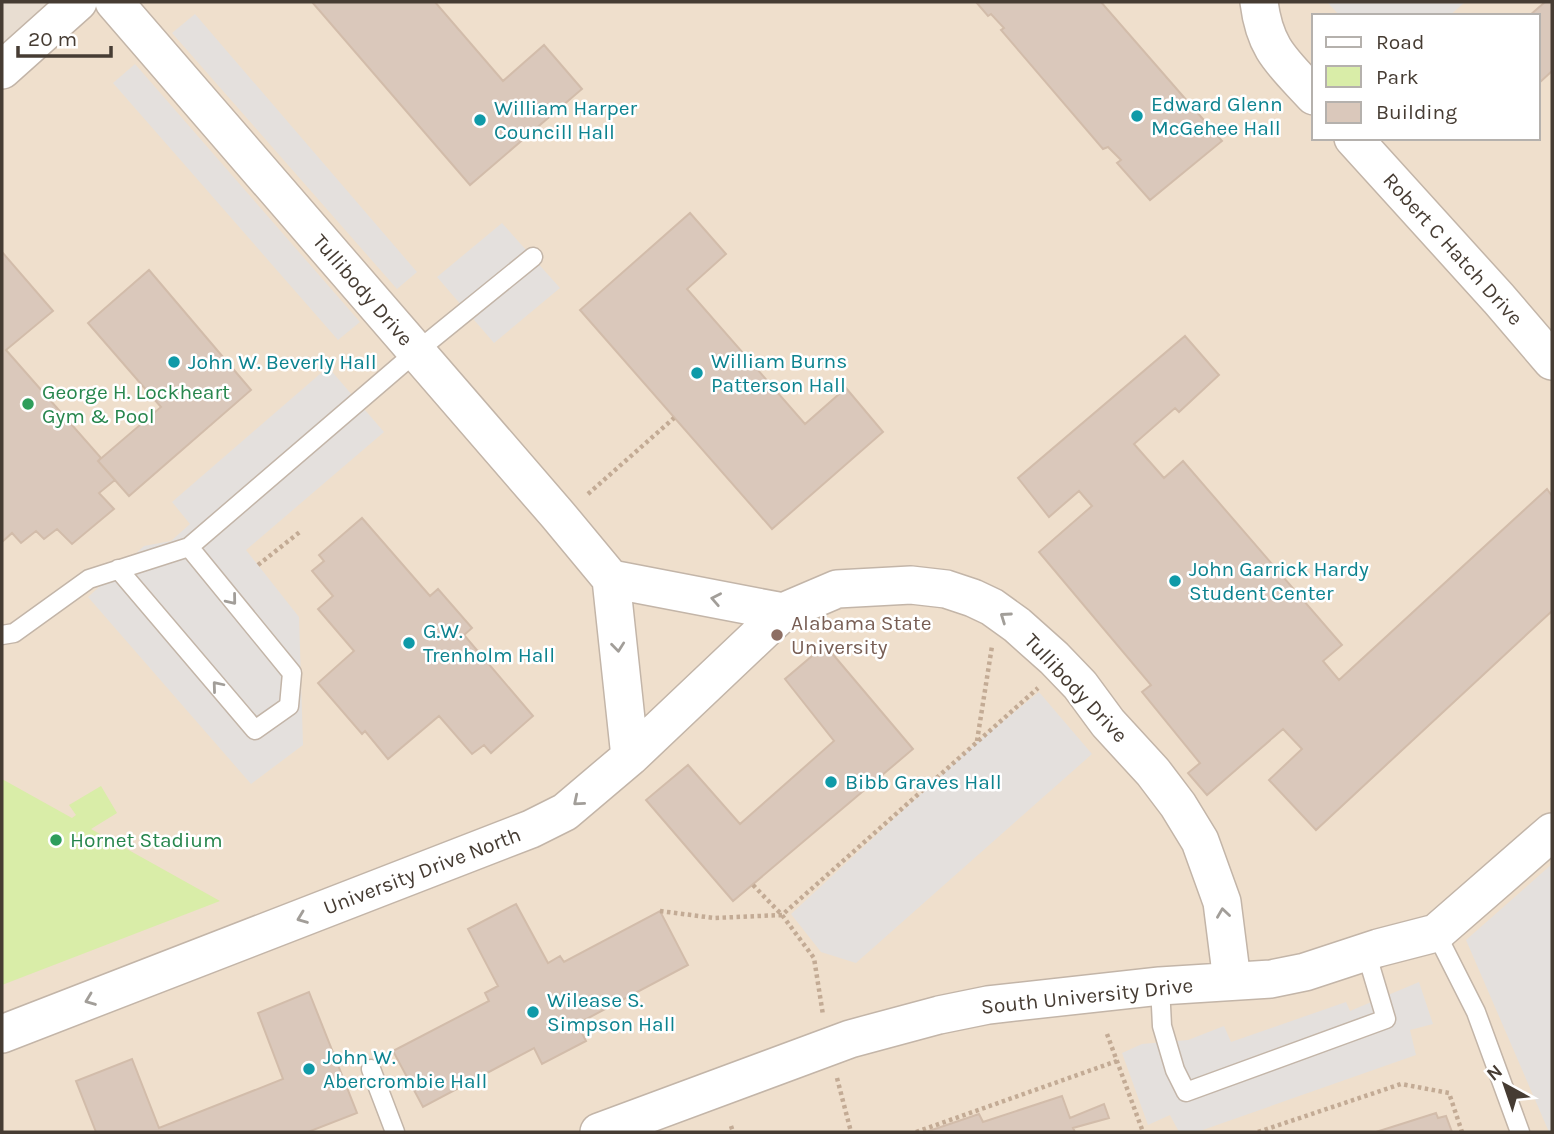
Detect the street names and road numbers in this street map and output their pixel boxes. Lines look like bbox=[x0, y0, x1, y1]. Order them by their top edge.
street label: Robert C Hatch Drive bbox=[1378, 168, 1528, 330]
street label: Tullibody Drive bbox=[308, 229, 418, 351]
street label: Tullibody Drive bbox=[1019, 629, 1133, 747]
street label: University Drive North bbox=[320, 822, 524, 920]
street label: South University Drive bbox=[980, 973, 1194, 1019]

